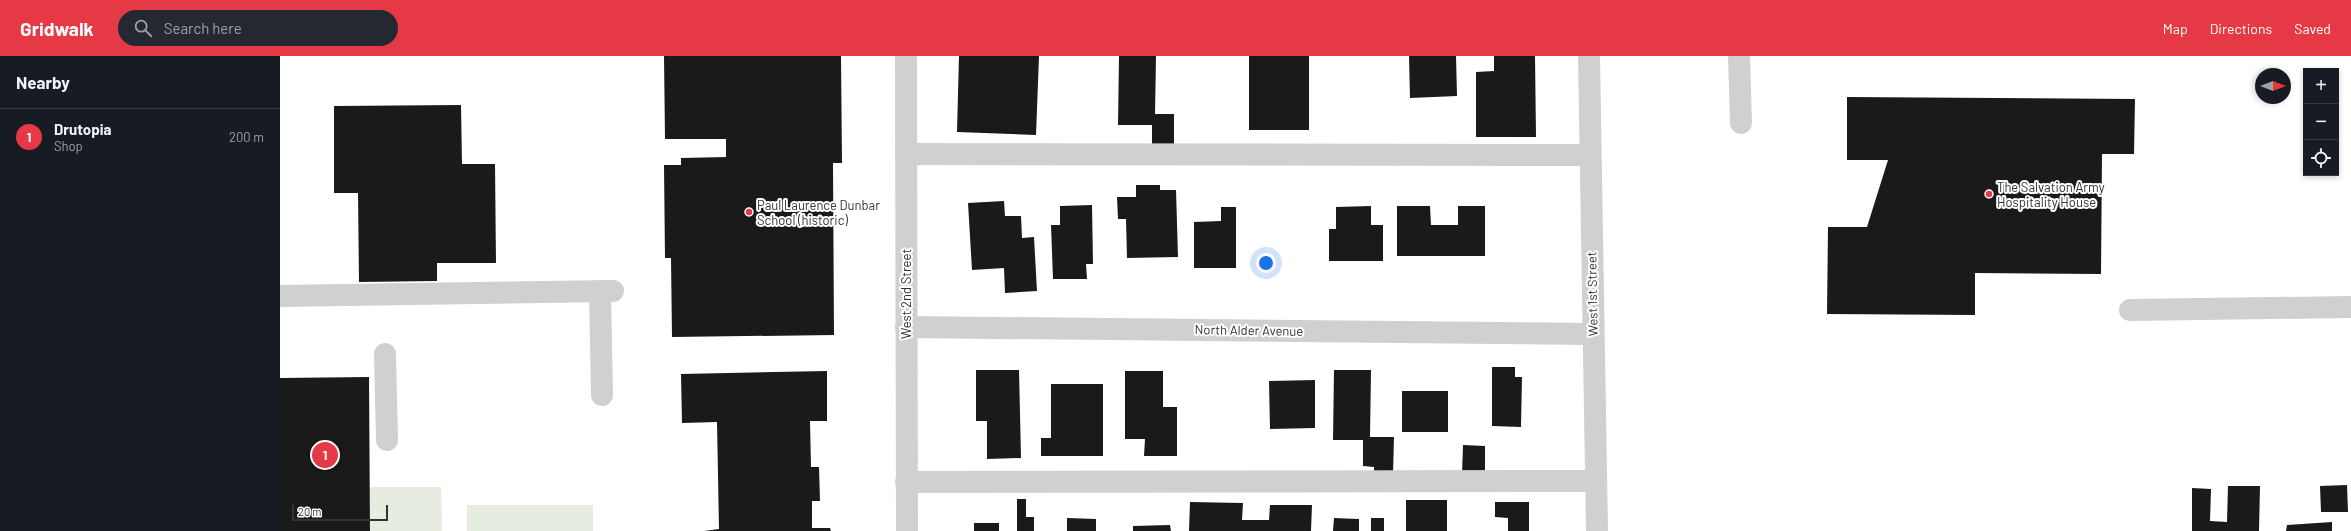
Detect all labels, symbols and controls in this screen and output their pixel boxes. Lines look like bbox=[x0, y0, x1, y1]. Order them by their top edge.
search box bbox=[118, 10, 398, 46]
text: Gridwalk bbox=[20, 17, 94, 40]
icon: search bbox=[132, 17, 154, 39]
text: Search here bbox=[164, 19, 242, 37]
text: Map bbox=[2163, 20, 2188, 37]
text: Directions bbox=[2210, 20, 2272, 37]
text: Saved bbox=[2294, 20, 2331, 37]
north arrow bbox=[2255, 68, 2291, 104]
map controls bbox=[2303, 68, 2339, 176]
button: + bbox=[2303, 68, 2339, 104]
text: Nearby bbox=[16, 72, 70, 92]
button: − bbox=[2303, 104, 2339, 140]
text: Drutopia bbox=[54, 120, 111, 138]
text: 1 bbox=[27, 129, 31, 145]
text: 200 m bbox=[229, 129, 264, 145]
text: Shop bbox=[54, 138, 83, 154]
button: locate bbox=[2303, 140, 2339, 176]
place label: The Salvation Army Hospitality House bbox=[1997, 179, 2105, 210]
marker: The Salvation Army Hospitality House bbox=[1984, 189, 1994, 199]
place label: Paul Laurence Dunbar School (historic) bbox=[757, 197, 880, 228]
marker: Paul Laurence Dunbar School (historic) bbox=[744, 207, 754, 217]
street label: West 2nd Street bbox=[898, 249, 914, 339]
street label: West 1st Street bbox=[1583, 251, 1601, 337]
your location bbox=[1256, 253, 1276, 273]
street label: North Alder Avenue bbox=[1195, 321, 1304, 339]
pin: 1 bbox=[312, 440, 338, 470]
scale bar bbox=[292, 503, 388, 522]
text: 20 m bbox=[298, 505, 321, 518]

